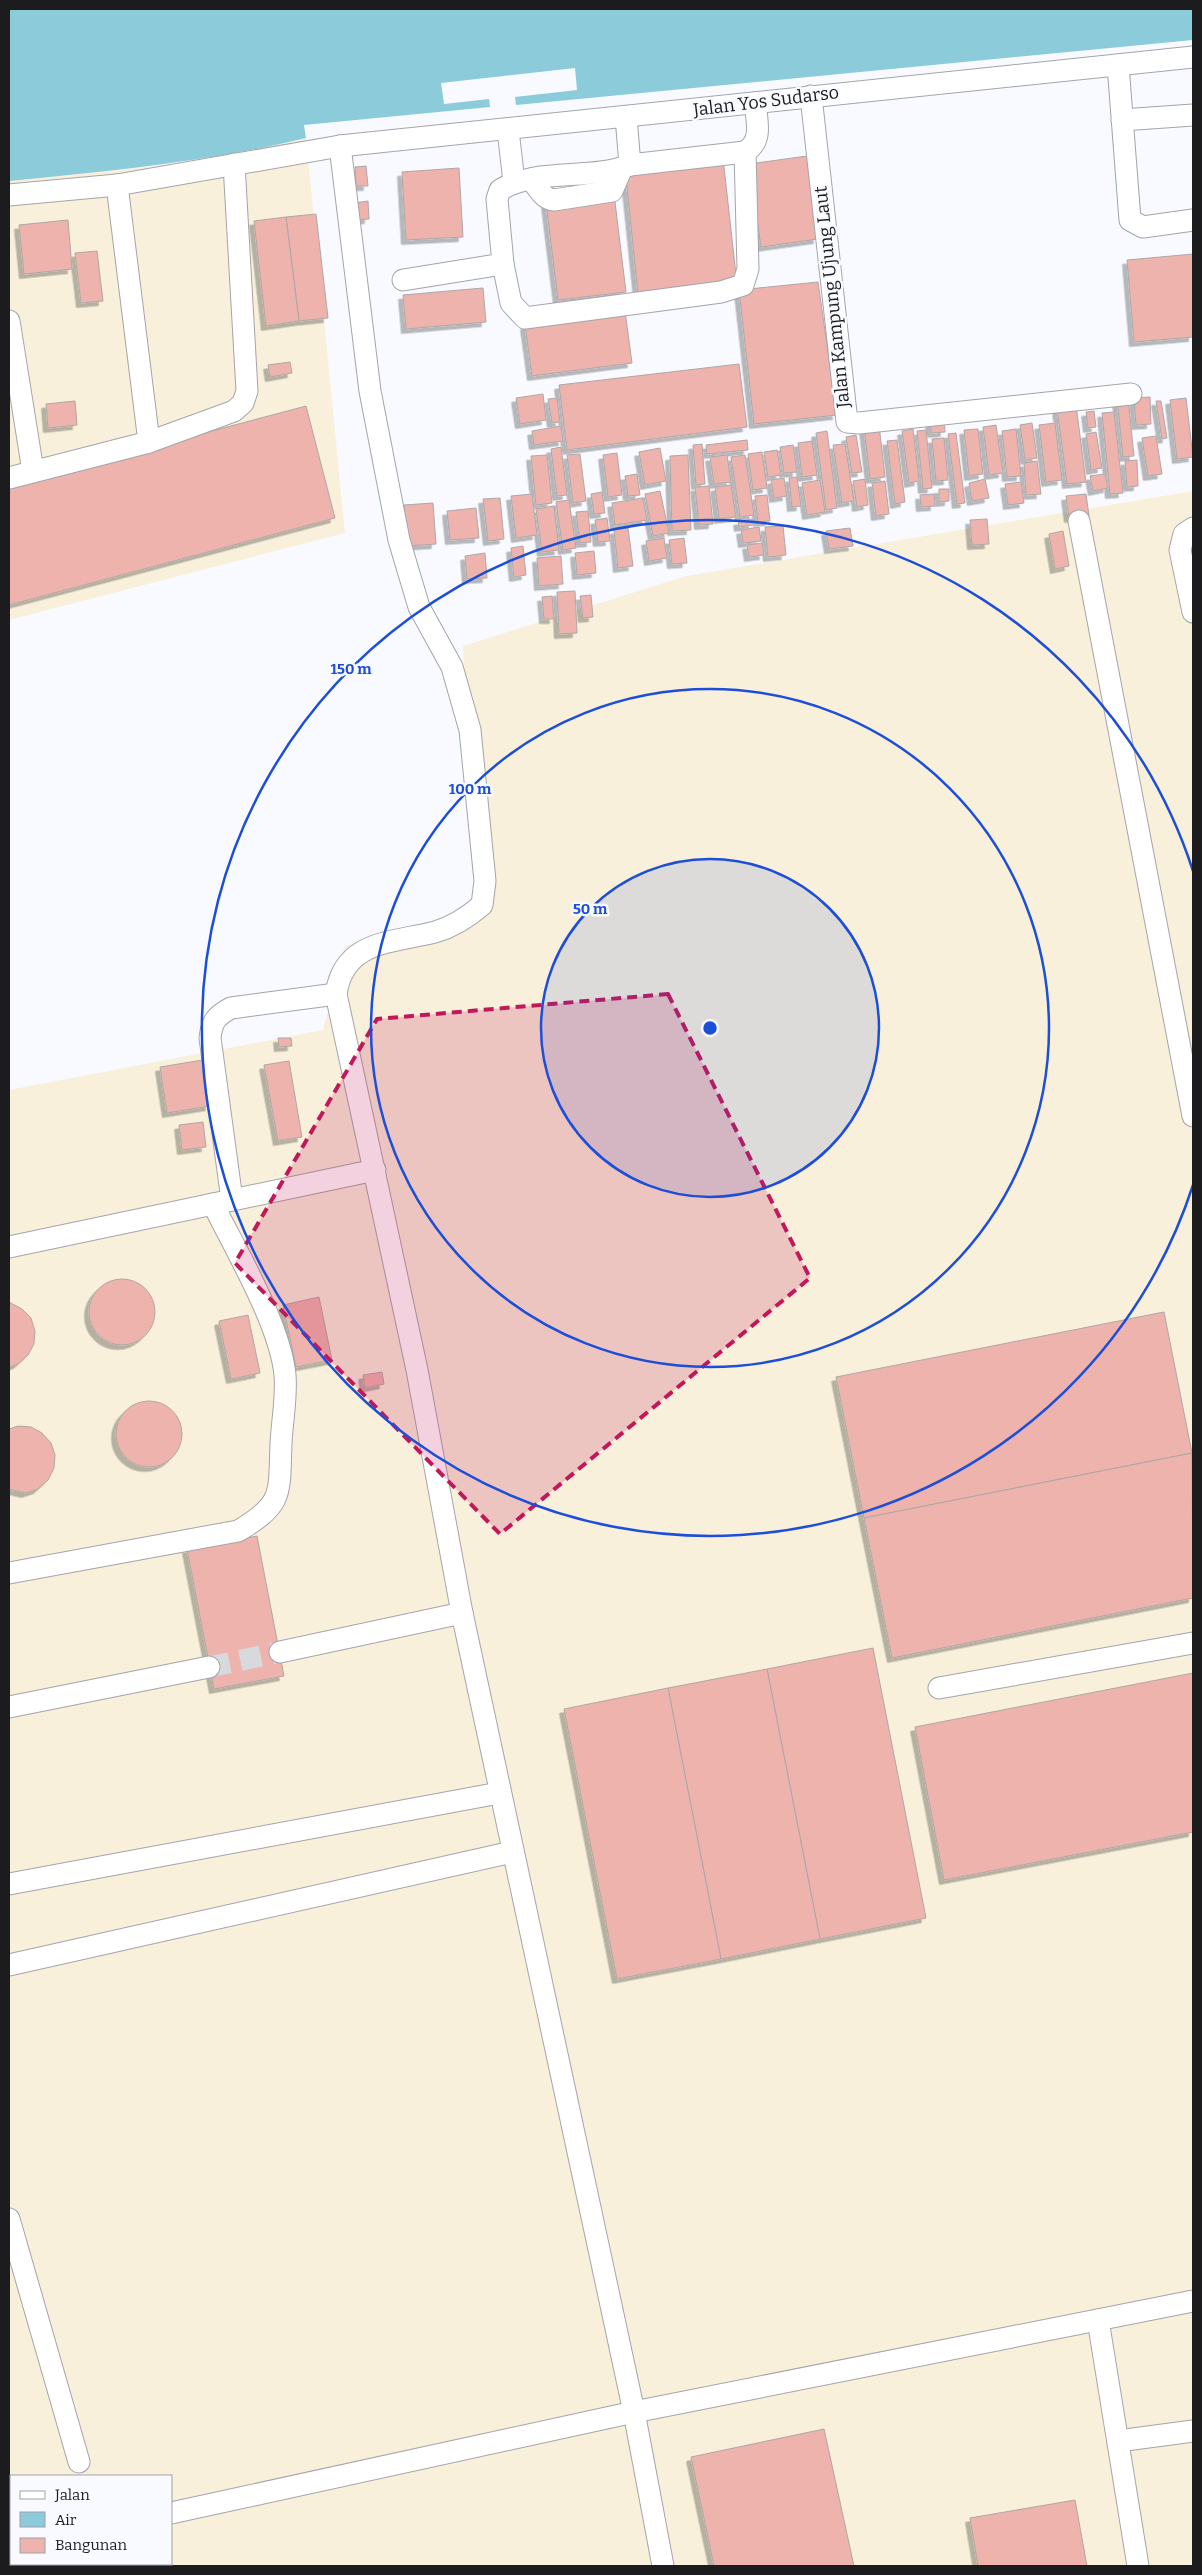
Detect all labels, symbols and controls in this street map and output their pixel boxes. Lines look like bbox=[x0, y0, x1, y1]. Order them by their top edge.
street label: Jalan Yos Sudarso bbox=[691, 81, 840, 121]
street label: Jalan Kampung Ujung Laut bbox=[809, 185, 855, 410]
text: 150 m bbox=[330, 660, 372, 678]
text: 100 m bbox=[449, 780, 492, 798]
text: 50 m bbox=[573, 900, 608, 918]
centre of rings bbox=[701, 1019, 719, 1037]
legend bbox=[10, 2475, 172, 2565]
text: Jalan bbox=[54, 2486, 90, 2504]
text: Air bbox=[55, 2511, 77, 2529]
text: Bangunan bbox=[55, 2536, 127, 2554]

